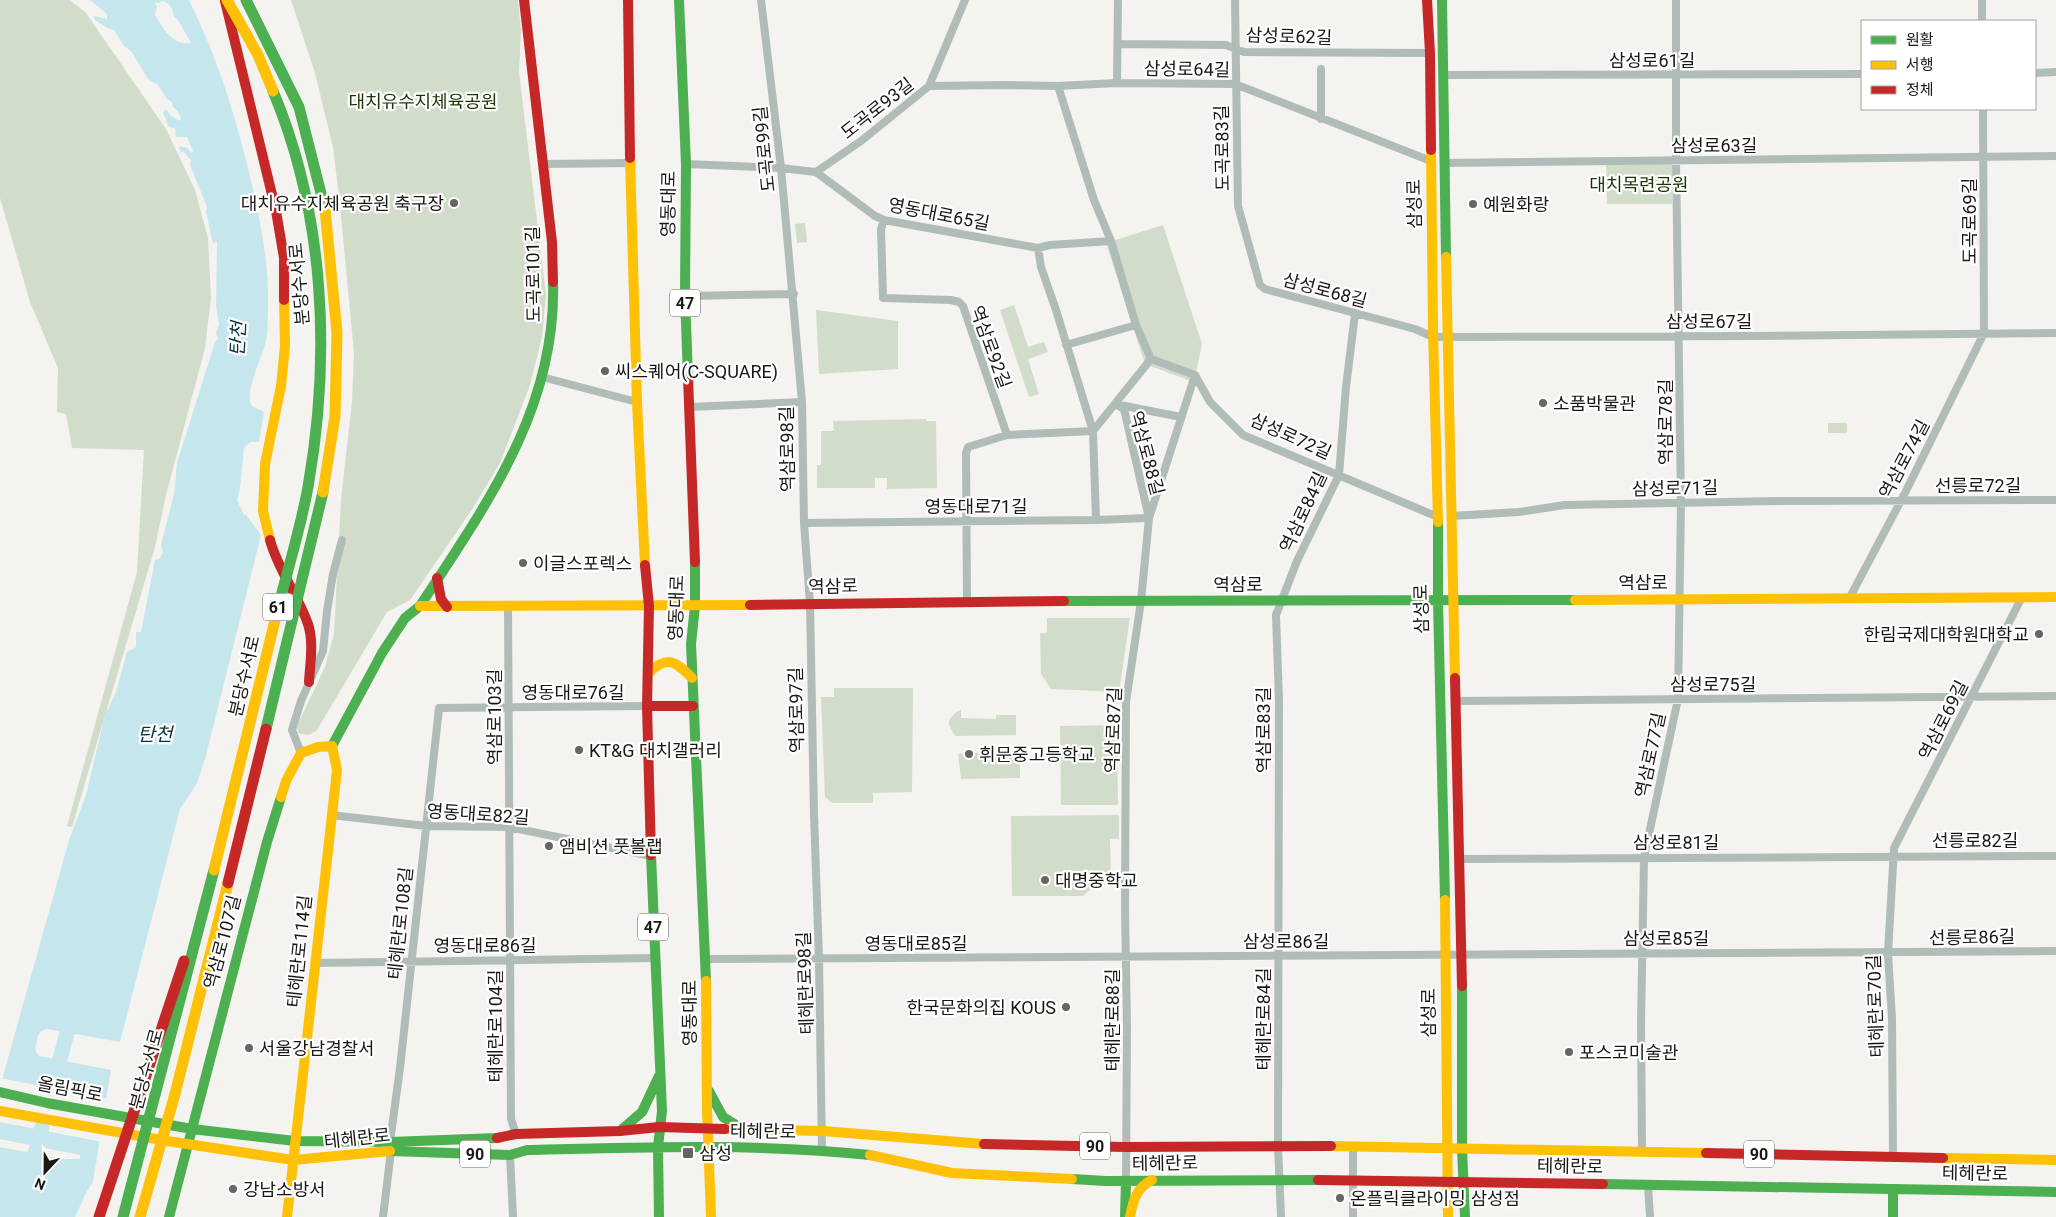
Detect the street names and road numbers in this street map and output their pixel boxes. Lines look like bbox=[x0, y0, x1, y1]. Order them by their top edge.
street label: 삼성로62길 bbox=[1245, 24, 1333, 48]
street label: 삼성로61길 bbox=[1609, 50, 1695, 71]
street label: 삼성로64길 bbox=[1144, 58, 1230, 80]
street label: 도곡로93길 bbox=[836, 73, 918, 143]
street label: 도곡로99길 bbox=[749, 105, 779, 193]
street label: 도곡로83길 bbox=[1211, 105, 1233, 191]
street label: 삼성로63길 bbox=[1671, 135, 1757, 156]
street label: 영동대로 bbox=[657, 171, 679, 237]
street label: 도곡로69길 bbox=[1959, 178, 1980, 264]
street label: 삼성로 bbox=[1403, 179, 1425, 229]
street label: 영동대로65길 bbox=[886, 194, 992, 234]
street label: 도곡로101길 bbox=[522, 226, 544, 322]
street label: 분당수서로 bbox=[285, 242, 313, 326]
street label: 삼성로68길 bbox=[1281, 269, 1369, 311]
road number: 47 bbox=[670, 290, 700, 316]
street label: 역삼로92길 bbox=[966, 303, 1016, 391]
street label: 삼성로67길 bbox=[1666, 311, 1752, 332]
street label: 역삼로78길 bbox=[1655, 379, 1676, 465]
street label: 역삼로98길 bbox=[776, 406, 798, 492]
street label: 역삼로88길 bbox=[1126, 409, 1168, 497]
street label: 삼성로72길 bbox=[1247, 409, 1335, 463]
street label: 역삼로74길 bbox=[1874, 416, 1934, 502]
street label: 역삼로84길 bbox=[1275, 468, 1331, 556]
street label: 선릉로72길 bbox=[1935, 475, 2021, 496]
street label: 삼성로71길 bbox=[1632, 477, 1718, 499]
street label: 영동대로71길 bbox=[924, 496, 1028, 517]
street label: 역삼로 bbox=[1618, 572, 1668, 593]
street label: 역삼로 bbox=[1213, 574, 1263, 595]
street label: 영동대로 bbox=[664, 575, 688, 641]
street label: 역삼로 bbox=[808, 575, 858, 597]
street label: 삼성로 bbox=[1410, 584, 1432, 634]
road number: 61 bbox=[263, 594, 293, 620]
street label: 분당수서로 bbox=[224, 633, 264, 719]
street label: 역삼로97길 bbox=[785, 667, 807, 753]
street label: 역삼로103길 bbox=[484, 669, 505, 765]
street label: 삼성로75길 bbox=[1670, 674, 1756, 695]
street label: 역삼로69길 bbox=[1914, 677, 1972, 763]
street label: 영동대로76길 bbox=[521, 682, 625, 703]
street label: 역삼로87길 bbox=[1101, 686, 1125, 774]
street label: 역삼로83길 bbox=[1253, 687, 1274, 773]
street label: 역삼로77길 bbox=[1631, 711, 1669, 799]
street label: 영동대로82길 bbox=[426, 800, 530, 828]
street label: 선릉로82길 bbox=[1932, 830, 2018, 851]
street label: 삼성로81길 bbox=[1633, 832, 1719, 853]
street label: 테헤란로108길 bbox=[384, 866, 416, 980]
street label: 역삼로107길 bbox=[199, 893, 245, 991]
street label: 테헤란로114길 bbox=[283, 894, 315, 1008]
road number: 47 bbox=[638, 914, 668, 940]
street label: 선릉로86길 bbox=[1929, 926, 2015, 948]
street label: 삼성로85길 bbox=[1623, 928, 1709, 949]
street label: 테헤란로98길 bbox=[793, 931, 817, 1035]
street label: 삼성로86길 bbox=[1243, 931, 1329, 952]
street label: 영동대로85길 bbox=[864, 933, 968, 954]
street label: 영동대로86길 bbox=[433, 935, 537, 956]
street label: 테헤란로70길 bbox=[1863, 954, 1887, 1058]
street label: 테헤란로84길 bbox=[1253, 967, 1274, 1071]
street label: 테헤란로88길 bbox=[1102, 968, 1123, 1072]
street label: 테헤란로104길 bbox=[485, 969, 506, 1083]
street label: 영동대로 bbox=[679, 980, 700, 1046]
street label: 삼성로 bbox=[1418, 988, 1439, 1038]
street label: 분당수서로 bbox=[125, 1026, 167, 1112]
street label: 올림픽로 bbox=[35, 1072, 105, 1106]
street label: 테헤란로 bbox=[730, 1120, 796, 1142]
street label: 테헤란로 bbox=[323, 1124, 391, 1152]
road number: 90 bbox=[1080, 1132, 1110, 1160]
road number: 90 bbox=[460, 1140, 490, 1168]
road number: 90 bbox=[1744, 1140, 1774, 1168]
street label: 테헤란로 bbox=[1132, 1152, 1198, 1174]
street label: 테헤란로 bbox=[1537, 1155, 1603, 1177]
street label: 테헤란로 bbox=[1942, 1162, 2008, 1184]

